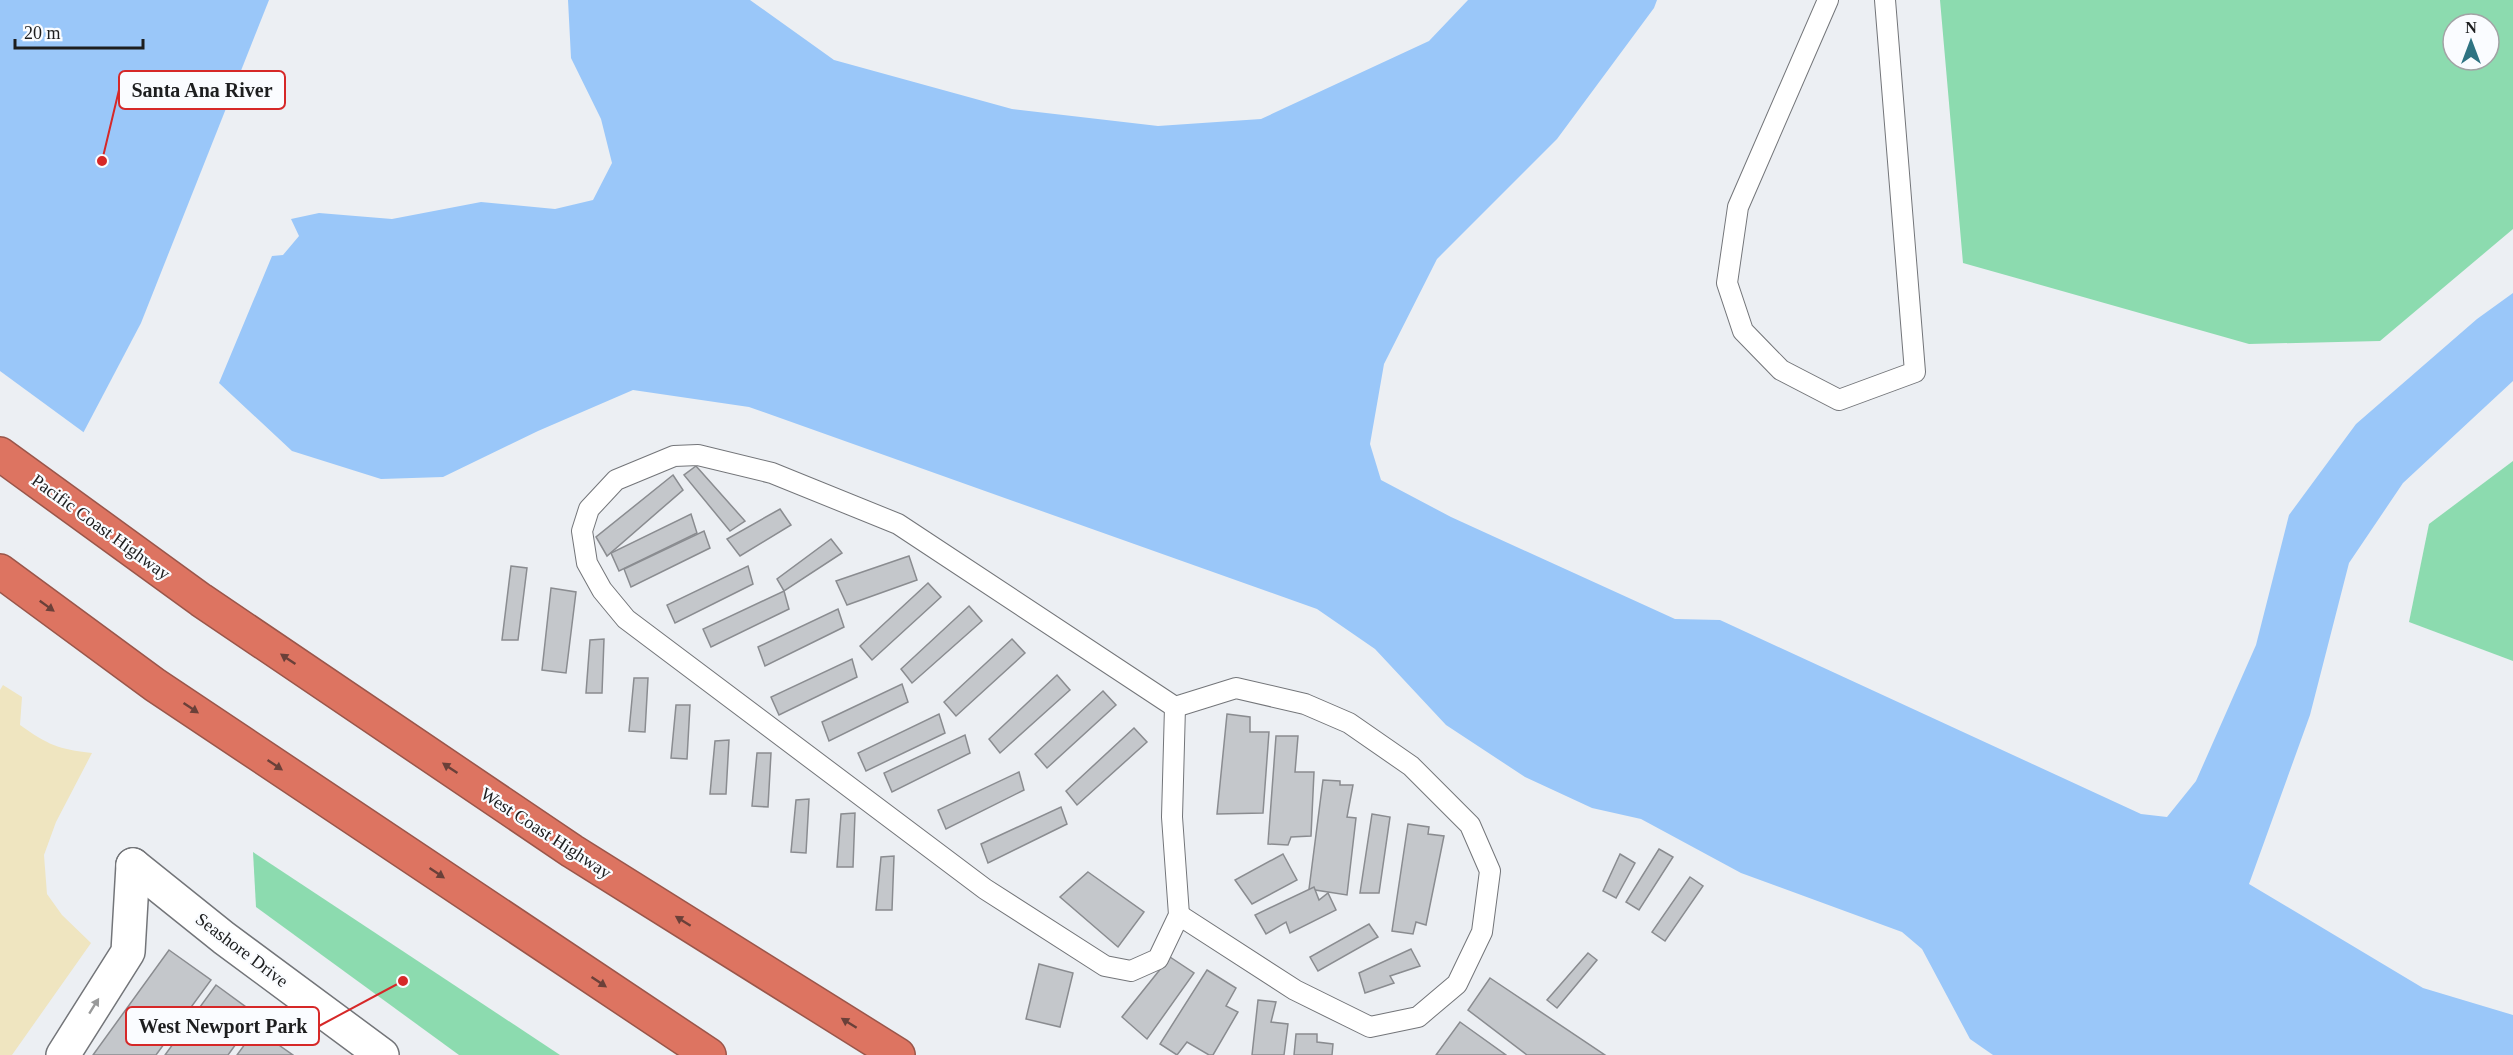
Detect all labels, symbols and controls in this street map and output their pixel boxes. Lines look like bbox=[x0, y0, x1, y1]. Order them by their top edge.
scale bar bbox=[15, 12, 142, 50]
north arrow bbox=[2441, 12, 2501, 72]
text: N bbox=[2465, 19, 2477, 36]
text: 20 m bbox=[24, 23, 61, 43]
callout: Santa Ana River bbox=[119, 71, 285, 109]
text: Santa Ana River bbox=[131, 79, 273, 101]
street label: Pacific Coast Highway bbox=[28, 470, 174, 584]
one-way arrow bbox=[39, 600, 55, 612]
one-way arrow bbox=[280, 653, 297, 664]
one-way arrow bbox=[183, 703, 199, 714]
one-way arrow bbox=[267, 759, 283, 770]
one-way arrow bbox=[442, 762, 458, 774]
street label: West Coast Highway bbox=[477, 783, 615, 883]
one-way arrow bbox=[429, 867, 445, 879]
street label: Seashore Drive bbox=[192, 909, 292, 991]
one-way arrow bbox=[675, 915, 691, 926]
one-way arrow bbox=[591, 976, 608, 987]
one-way arrow bbox=[89, 997, 100, 1014]
callout: West Newport Park bbox=[126, 1007, 319, 1045]
text: West Newport Park bbox=[139, 1015, 308, 1038]
one-way arrow bbox=[841, 1018, 857, 1029]

